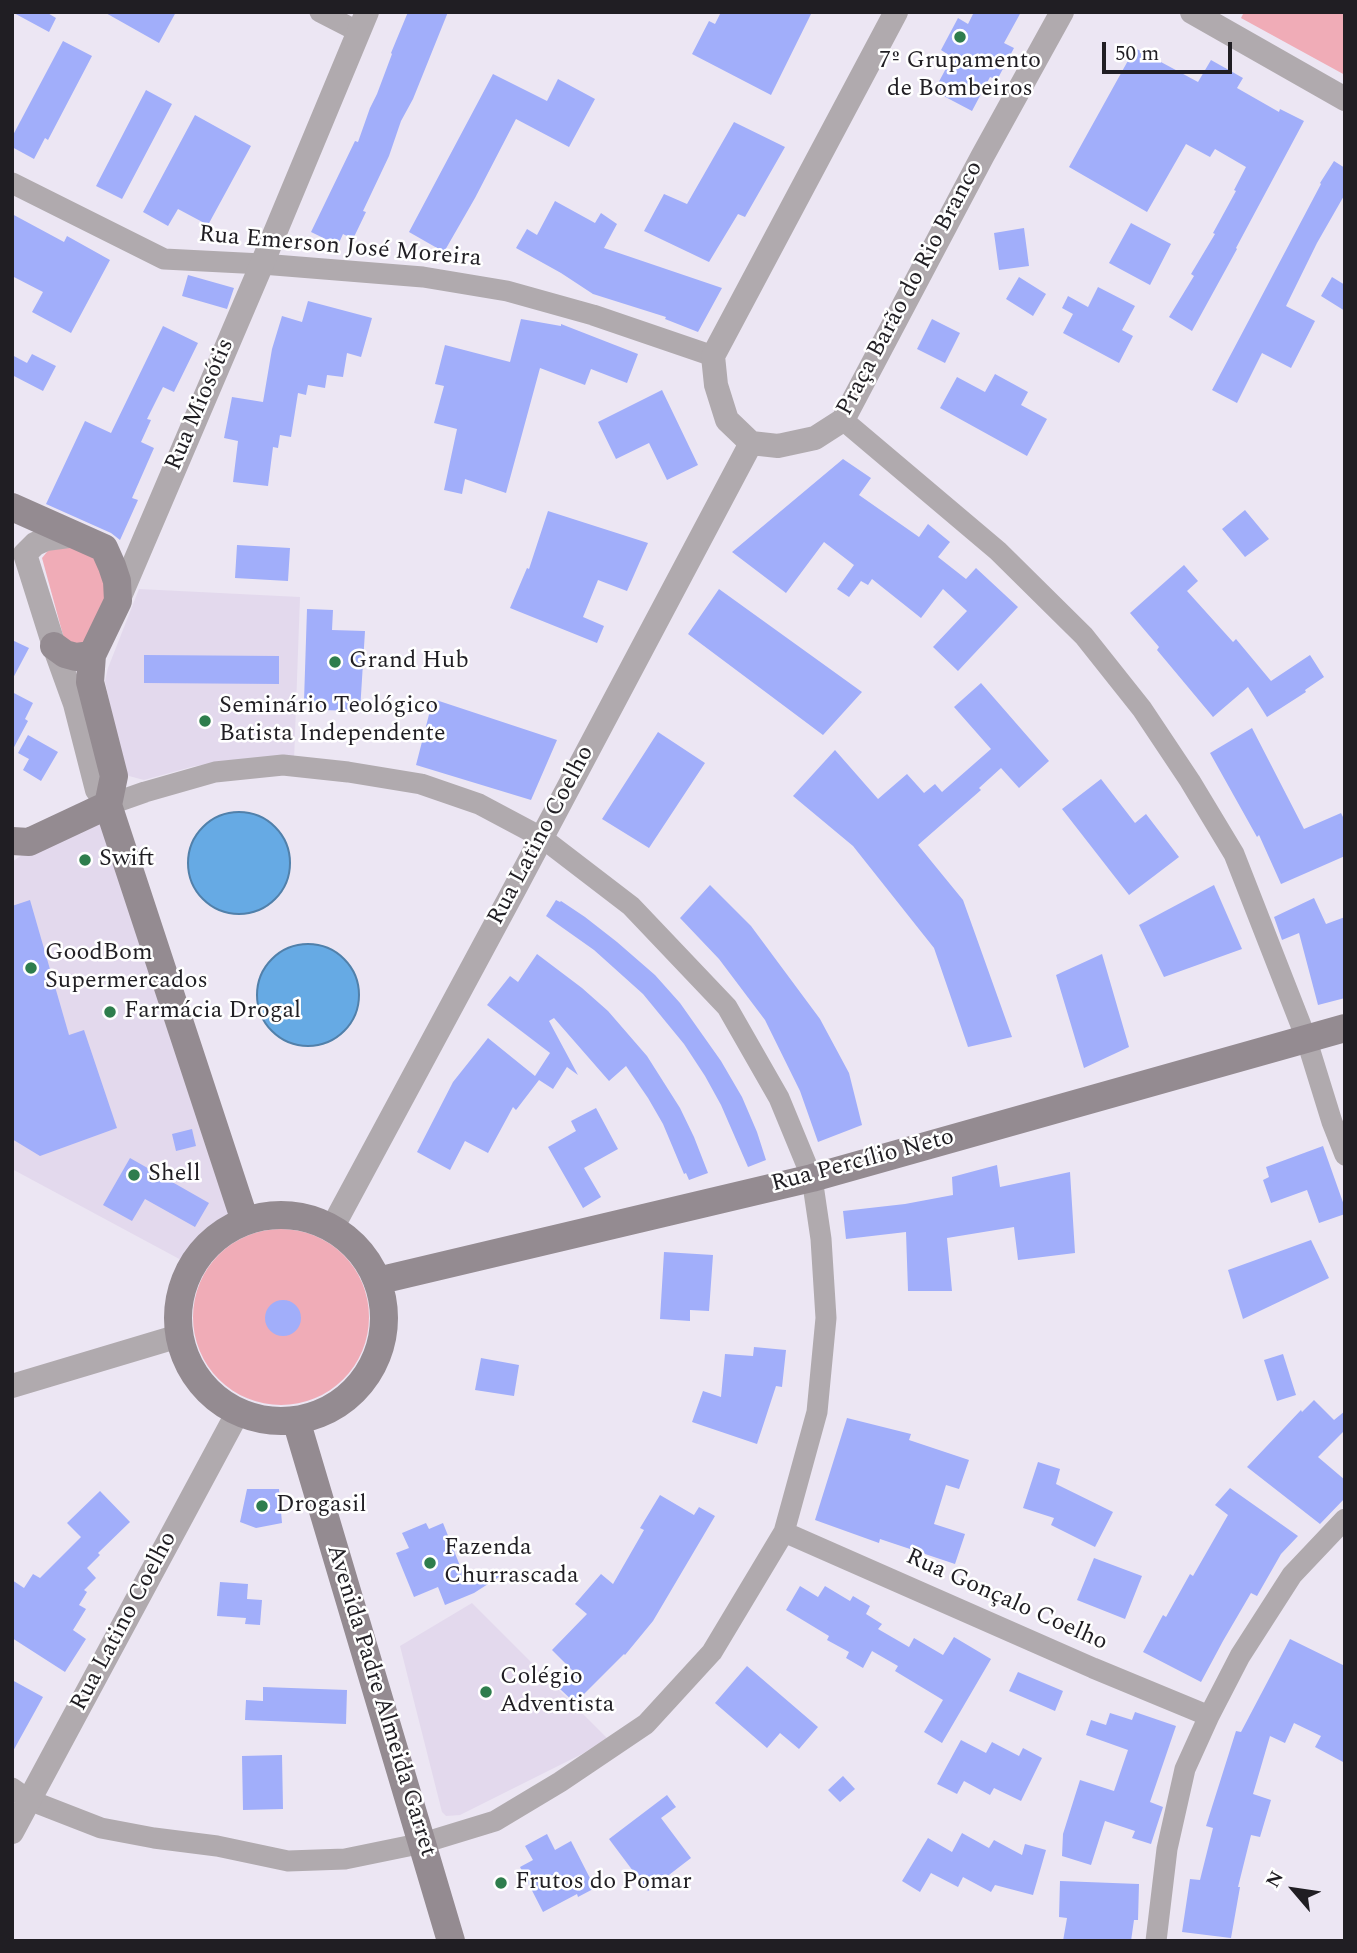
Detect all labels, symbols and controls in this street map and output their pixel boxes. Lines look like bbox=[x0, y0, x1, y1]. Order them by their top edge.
scale bar bbox=[1105, 28, 1234, 72]
marker: 7º Grupamento de Bombeiros bbox=[952, 29, 968, 45]
text: 50 m bbox=[1115, 38, 1159, 70]
place label: 7º Grupamento de Bombeiros bbox=[879, 48, 1041, 104]
street label: Praça Barão do Rio Branco bbox=[832, 157, 990, 421]
street label: Rua Emerson José Moreira bbox=[197, 221, 483, 275]
street label: Rua Miosótis bbox=[160, 335, 242, 475]
place label: Grand Hub bbox=[349, 648, 469, 676]
marker: Grand Hub bbox=[327, 654, 343, 670]
place label: Seminário Teológico Batista Independente bbox=[219, 693, 446, 749]
marker: Seminário Teológico Batista Independente bbox=[197, 713, 213, 729]
street label: Rua Latino Coelho bbox=[483, 741, 601, 931]
place label: Swift bbox=[99, 846, 155, 874]
marker: Swift bbox=[77, 852, 93, 868]
place label: GoodBom Supermercados bbox=[45, 940, 208, 996]
marker: GoodBom Supermercados bbox=[23, 960, 39, 976]
place label: Farmácia Drogal bbox=[124, 998, 301, 1026]
marker: Farmácia Drogal bbox=[102, 1004, 118, 1020]
street label: Rua Percílio Neto bbox=[769, 1124, 957, 1200]
place label: Shell bbox=[148, 1161, 200, 1189]
marker: Shell bbox=[126, 1167, 142, 1183]
place label: Drogasil bbox=[276, 1492, 367, 1520]
marker: Drogasil bbox=[254, 1498, 270, 1514]
street label: Rua Latino Coelho bbox=[66, 1527, 184, 1717]
place label: Fazenda Churrascada bbox=[444, 1535, 579, 1591]
street label: Avenida Padre Almeida Garret bbox=[319, 1541, 441, 1861]
street label: Rua Gonçalo Coelho bbox=[901, 1544, 1111, 1658]
marker: Fazenda Churrascada bbox=[422, 1555, 438, 1571]
place label: Colégio Adventista bbox=[500, 1664, 614, 1720]
marker: Colégio Adventista bbox=[478, 1684, 494, 1700]
north arrow bbox=[1259, 1855, 1329, 1925]
text: N bbox=[1259, 1866, 1292, 1893]
place label: Frutos do Pomar bbox=[515, 1869, 692, 1897]
marker: Frutos do Pomar bbox=[493, 1875, 509, 1891]

